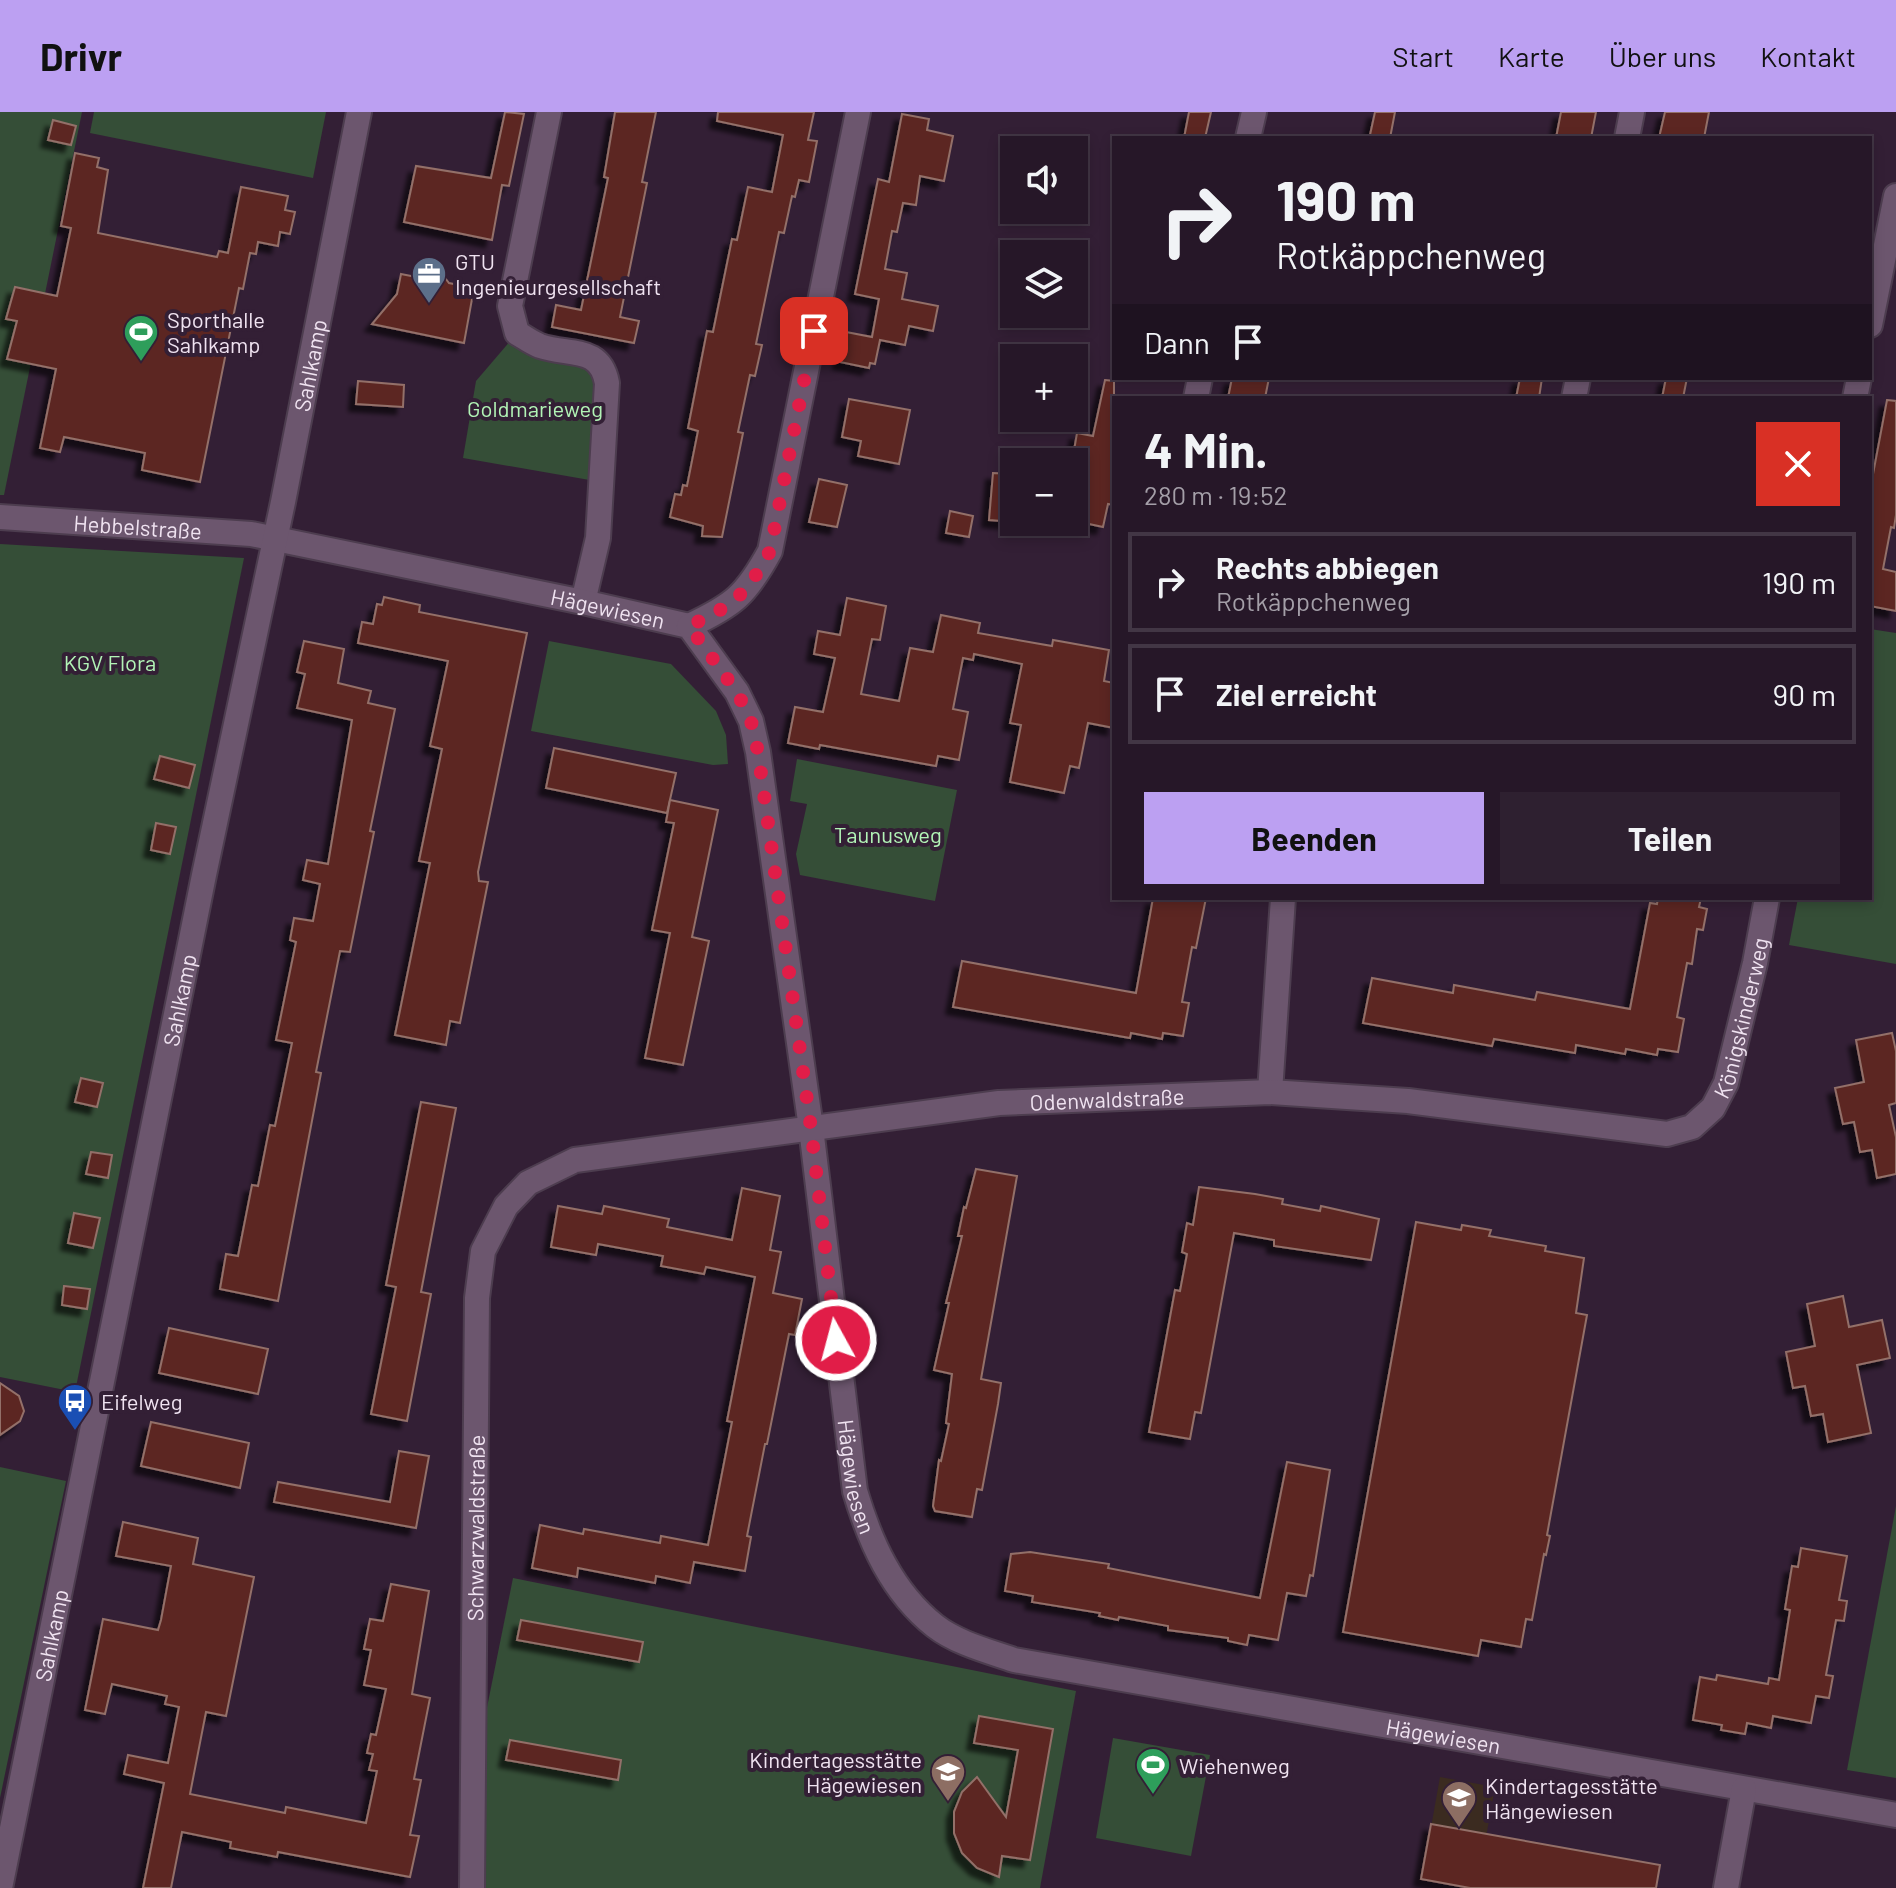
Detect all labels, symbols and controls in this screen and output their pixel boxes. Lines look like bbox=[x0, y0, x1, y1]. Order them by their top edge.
text: Drivr bbox=[40, 33, 122, 79]
text: Start bbox=[1392, 39, 1454, 73]
text: Karte bbox=[1498, 39, 1565, 73]
text: Über uns bbox=[1609, 39, 1716, 73]
text: Kontakt bbox=[1760, 39, 1856, 73]
map controls bbox=[1000, 136, 1088, 536]
button: sound bbox=[1000, 136, 1088, 224]
text: 190 m bbox=[1276, 165, 1415, 232]
icon: right bbox=[1144, 168, 1248, 272]
text: Rotkäppchenweg bbox=[1276, 233, 1546, 276]
button: layers bbox=[1000, 240, 1088, 328]
place label: GTU Ingenieurgesellschaft bbox=[455, 248, 661, 299]
office icon: GTU Ingenieurgesellschaft bbox=[410, 255, 448, 305]
pin bbox=[780, 297, 848, 365]
place label: Sporthalle Sahlkamp bbox=[167, 306, 265, 357]
icon: arrive bbox=[792, 309, 836, 353]
sports icon: Sporthalle Sahlkamp bbox=[122, 313, 160, 363]
street label: Sahlkamp bbox=[288, 317, 331, 414]
icon: arrive bbox=[1226, 320, 1270, 364]
text: Dann bbox=[1144, 324, 1210, 360]
button: + bbox=[1000, 344, 1088, 432]
park label: Goldmarieweg bbox=[467, 395, 603, 421]
text: 4 Min. bbox=[1144, 420, 1268, 478]
button: close bbox=[1756, 422, 1840, 506]
button: − bbox=[1000, 448, 1088, 536]
text: 280 m · 19:52 bbox=[1144, 479, 1288, 510]
street label: Hebbelstraße bbox=[73, 509, 203, 544]
text: Rechts abbiegen bbox=[1216, 549, 1439, 585]
icon: right bbox=[1148, 560, 1192, 604]
text: 190 m bbox=[1762, 564, 1836, 600]
street label: Hägewiesen bbox=[549, 583, 667, 633]
text: Rotkäppchenweg bbox=[1216, 585, 1411, 616]
park label: KGV Flora bbox=[64, 649, 156, 675]
icon: arrive bbox=[1148, 672, 1192, 716]
text: Ziel erreicht bbox=[1216, 676, 1377, 712]
text: 90 m bbox=[1773, 676, 1836, 712]
button: Beenden bbox=[1144, 792, 1484, 884]
button: Teilen bbox=[1500, 792, 1840, 884]
park label: Taunusweg bbox=[834, 821, 942, 847]
street label: Königskinderweg bbox=[1707, 935, 1772, 1102]
street label: Sahlkamp bbox=[157, 951, 201, 1048]
street label: Odenwaldstraße bbox=[1029, 1082, 1185, 1115]
position arrow bbox=[794, 1298, 878, 1382]
bus stop icon: Eifelweg bbox=[56, 1382, 94, 1432]
place label: Eifelweg bbox=[101, 1388, 183, 1414]
street label: Hägewiesen bbox=[833, 1418, 881, 1537]
street label: Schwarzwaldstraße bbox=[461, 1435, 489, 1621]
street label: Sahlkamp bbox=[29, 1587, 73, 1683]
street label: Hägewiesen bbox=[1384, 1713, 1503, 1758]
place label: Kindertagesstätte Hägewiesen bbox=[749, 1746, 922, 1797]
sports icon: Wiehenweg bbox=[1134, 1746, 1172, 1796]
place label: Wiehenweg bbox=[1179, 1752, 1290, 1778]
school or university icon: Kindertagesstätte Hägewiesen bbox=[929, 1753, 967, 1803]
place label: Kindertagesstätte Hängewiesen bbox=[1485, 1772, 1658, 1823]
school or university icon: Kindertagesstätte Hängewiesen bbox=[1440, 1779, 1478, 1829]

